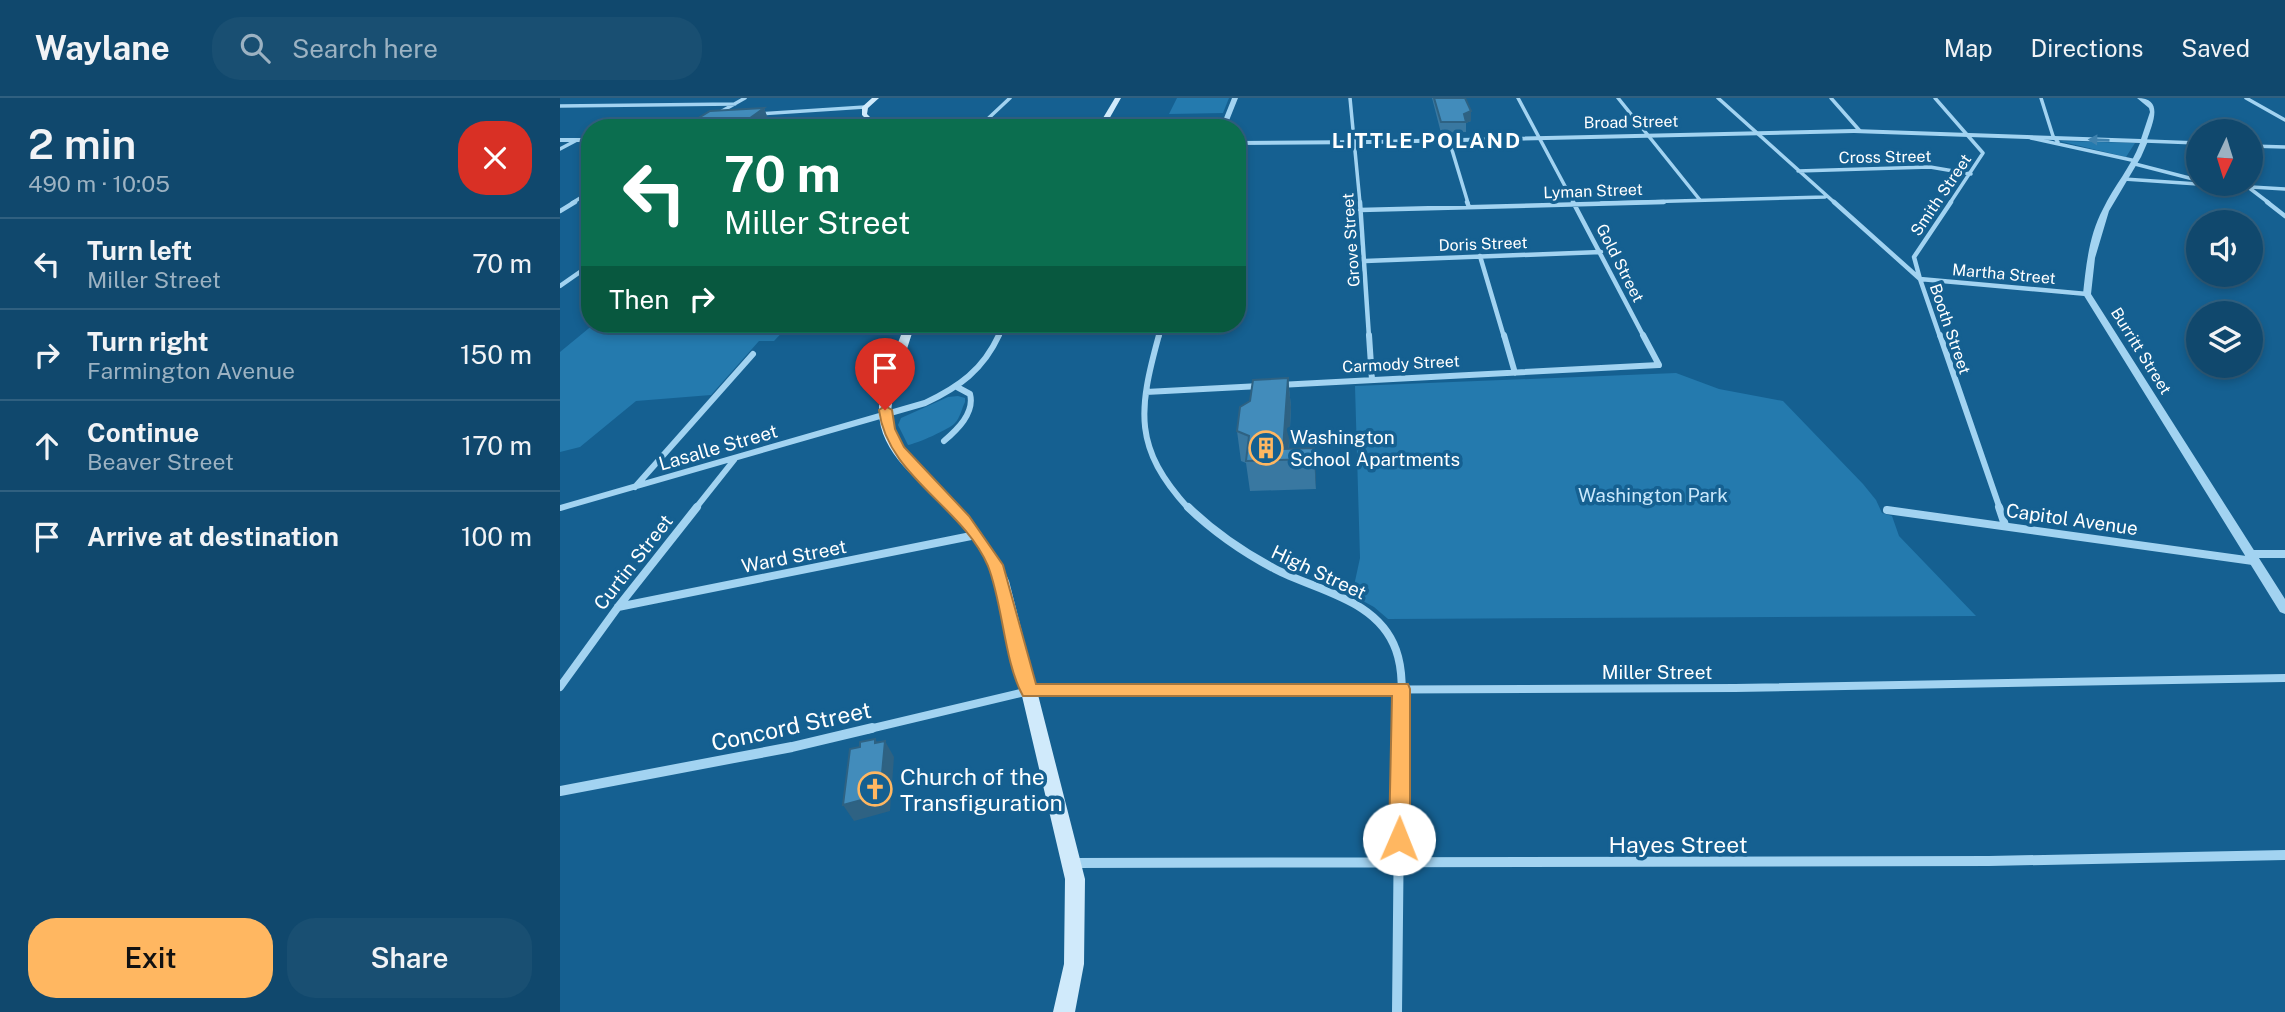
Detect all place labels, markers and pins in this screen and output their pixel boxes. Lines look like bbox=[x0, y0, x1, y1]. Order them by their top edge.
pin bbox=[855, 338, 915, 410]
place label: Washington School Apartments bbox=[1290, 426, 1460, 470]
building icon: Washington School Apartments bbox=[1247, 429, 1285, 467]
place label: Church of the Transfiguration bbox=[900, 763, 1063, 816]
church icon: Church of the Transfiguration bbox=[856, 770, 894, 808]

